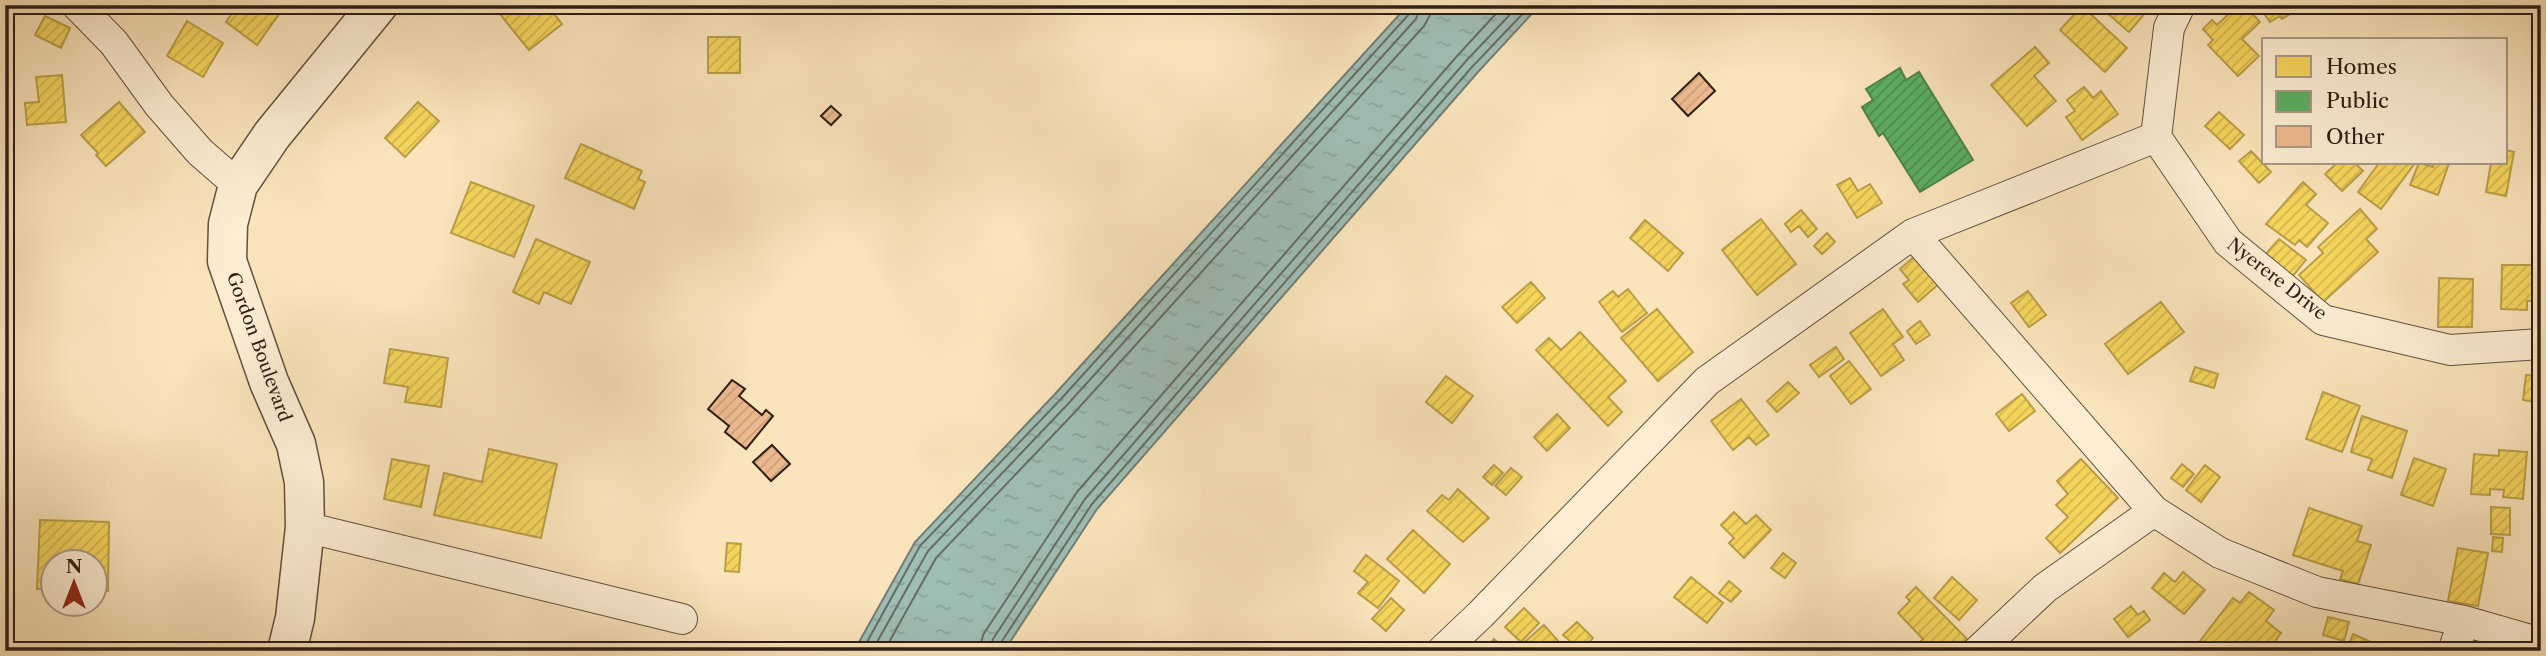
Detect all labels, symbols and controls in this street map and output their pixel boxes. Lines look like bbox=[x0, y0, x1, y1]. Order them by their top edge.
legend bbox=[2262, 38, 2508, 164]
text: Homes bbox=[2326, 54, 2397, 79]
text: Public bbox=[2326, 88, 2389, 113]
text: Other bbox=[2326, 124, 2385, 149]
street label: Nyerere Drive bbox=[2223, 233, 2331, 325]
street label: Gordon Boulevard bbox=[222, 269, 296, 425]
north arrow bbox=[38, 548, 108, 618]
text: N bbox=[66, 555, 82, 578]

